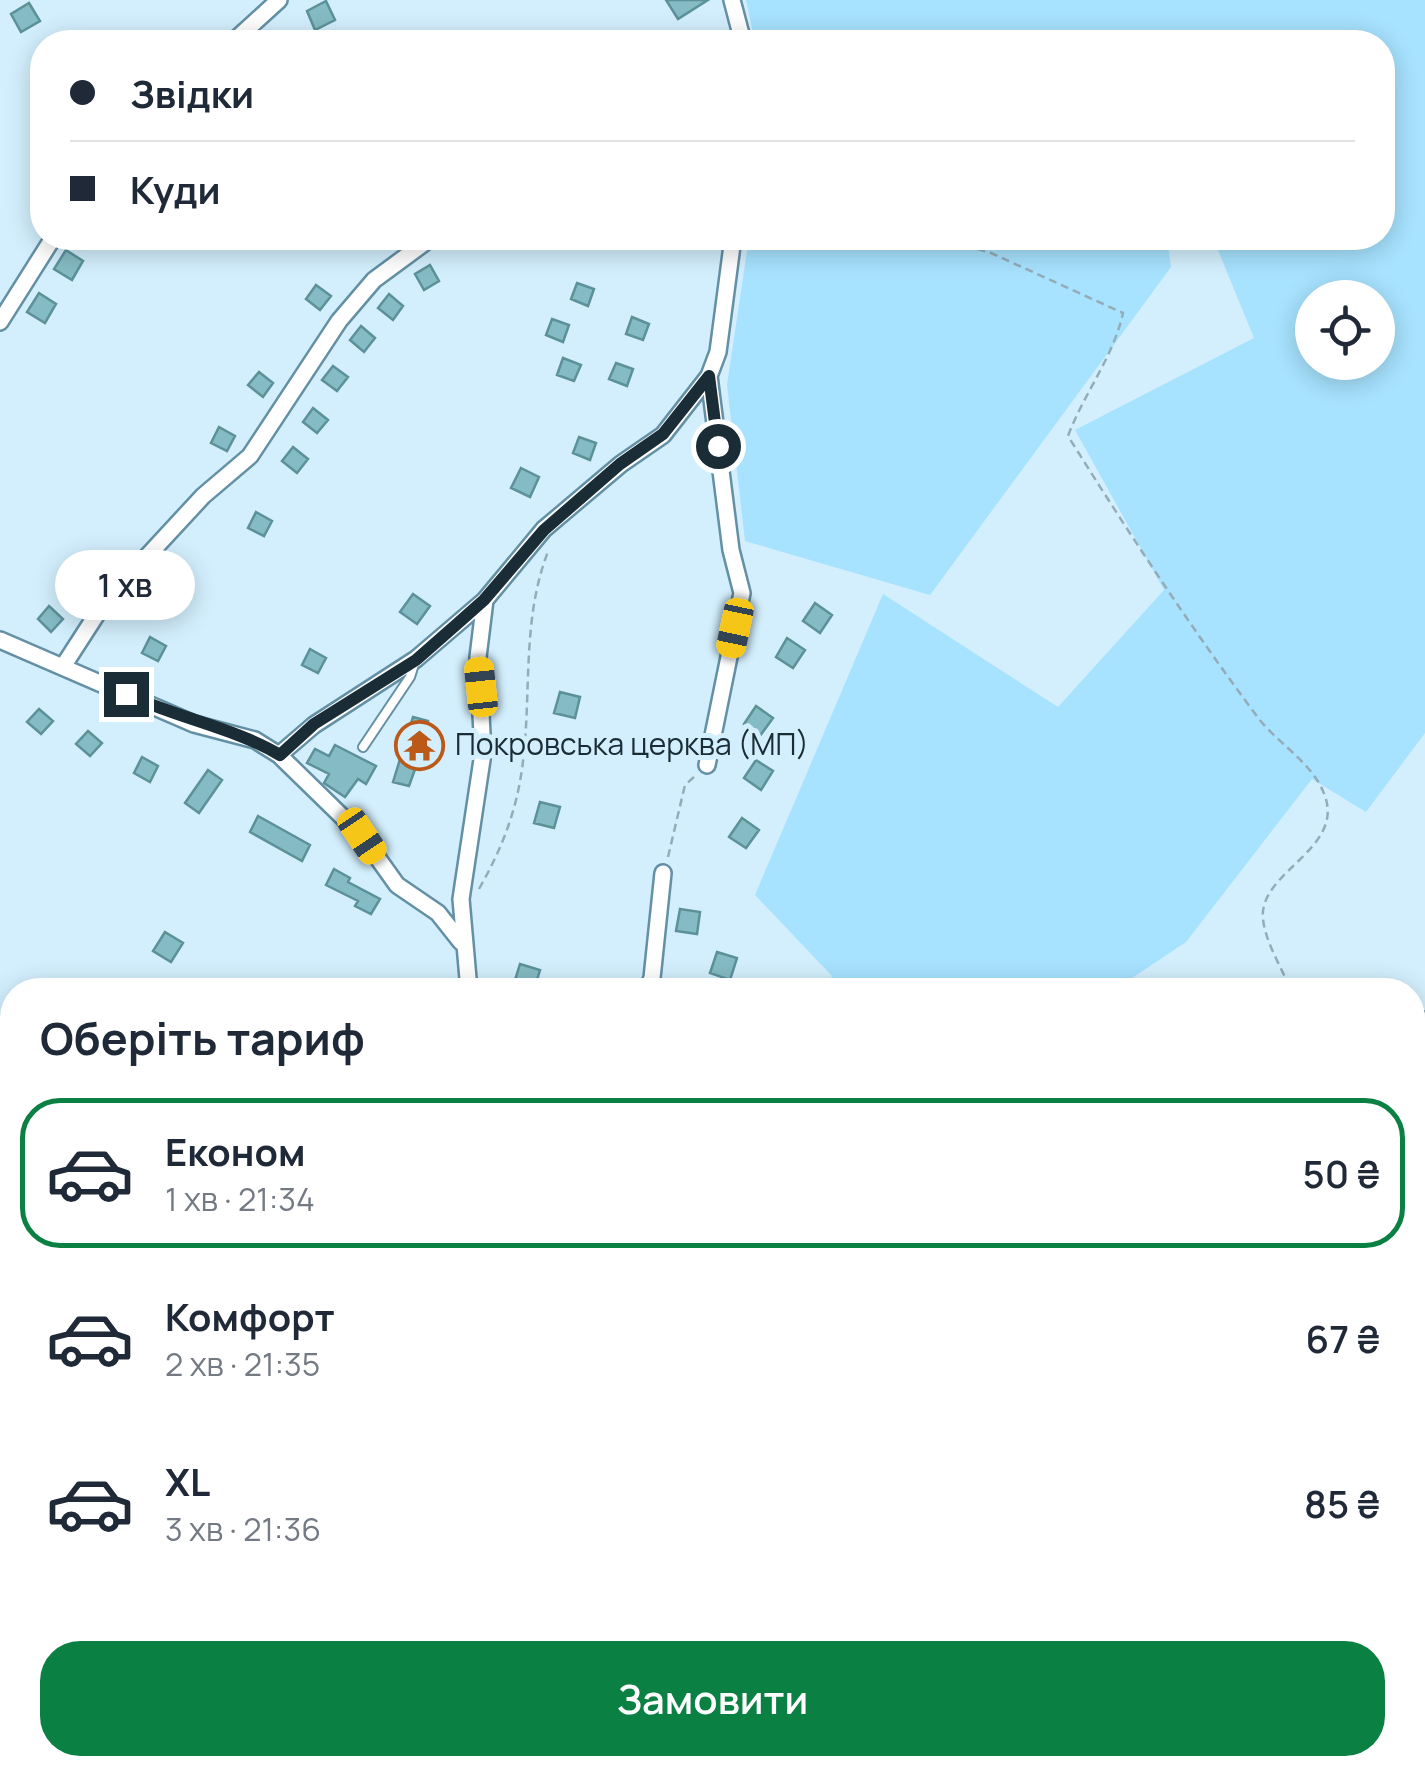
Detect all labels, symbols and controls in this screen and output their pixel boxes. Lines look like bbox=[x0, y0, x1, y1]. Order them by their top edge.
text: Звідки bbox=[130, 67, 254, 119]
text: Куди bbox=[130, 163, 221, 215]
map controls bbox=[1295, 280, 1395, 380]
button: locate bbox=[1295, 280, 1395, 380]
route start bbox=[696, 424, 741, 469]
callout: 1 хв bbox=[56, 549, 196, 619]
text: 1 хв bbox=[98, 563, 153, 607]
car bbox=[714, 596, 756, 660]
car bbox=[463, 656, 499, 718]
route end bbox=[104, 672, 149, 717]
temple icon: Покровська церква (МП) bbox=[394, 719, 446, 771]
place label: Покровська церква (МП) bbox=[455, 723, 809, 764]
car bbox=[333, 803, 391, 869]
text: Оберіть тариф bbox=[40, 1007, 365, 1069]
text: Економ bbox=[165, 1125, 305, 1177]
icon: car bbox=[45, 1128, 135, 1218]
text: 50 ₴ bbox=[1303, 1147, 1380, 1199]
text: 1 хв · 21:34 bbox=[165, 1177, 315, 1221]
text: Комфорт bbox=[165, 1290, 335, 1342]
icon: car bbox=[45, 1293, 135, 1383]
text: 67 ₴ bbox=[1306, 1312, 1380, 1364]
text: 2 хв · 21:35 bbox=[165, 1342, 320, 1386]
text: XL bbox=[165, 1455, 210, 1507]
icon: car bbox=[45, 1458, 135, 1548]
text: 85 ₴ bbox=[1304, 1477, 1380, 1529]
text: 3 хв · 21:36 bbox=[165, 1507, 321, 1551]
button: Замовити bbox=[40, 1641, 1385, 1756]

